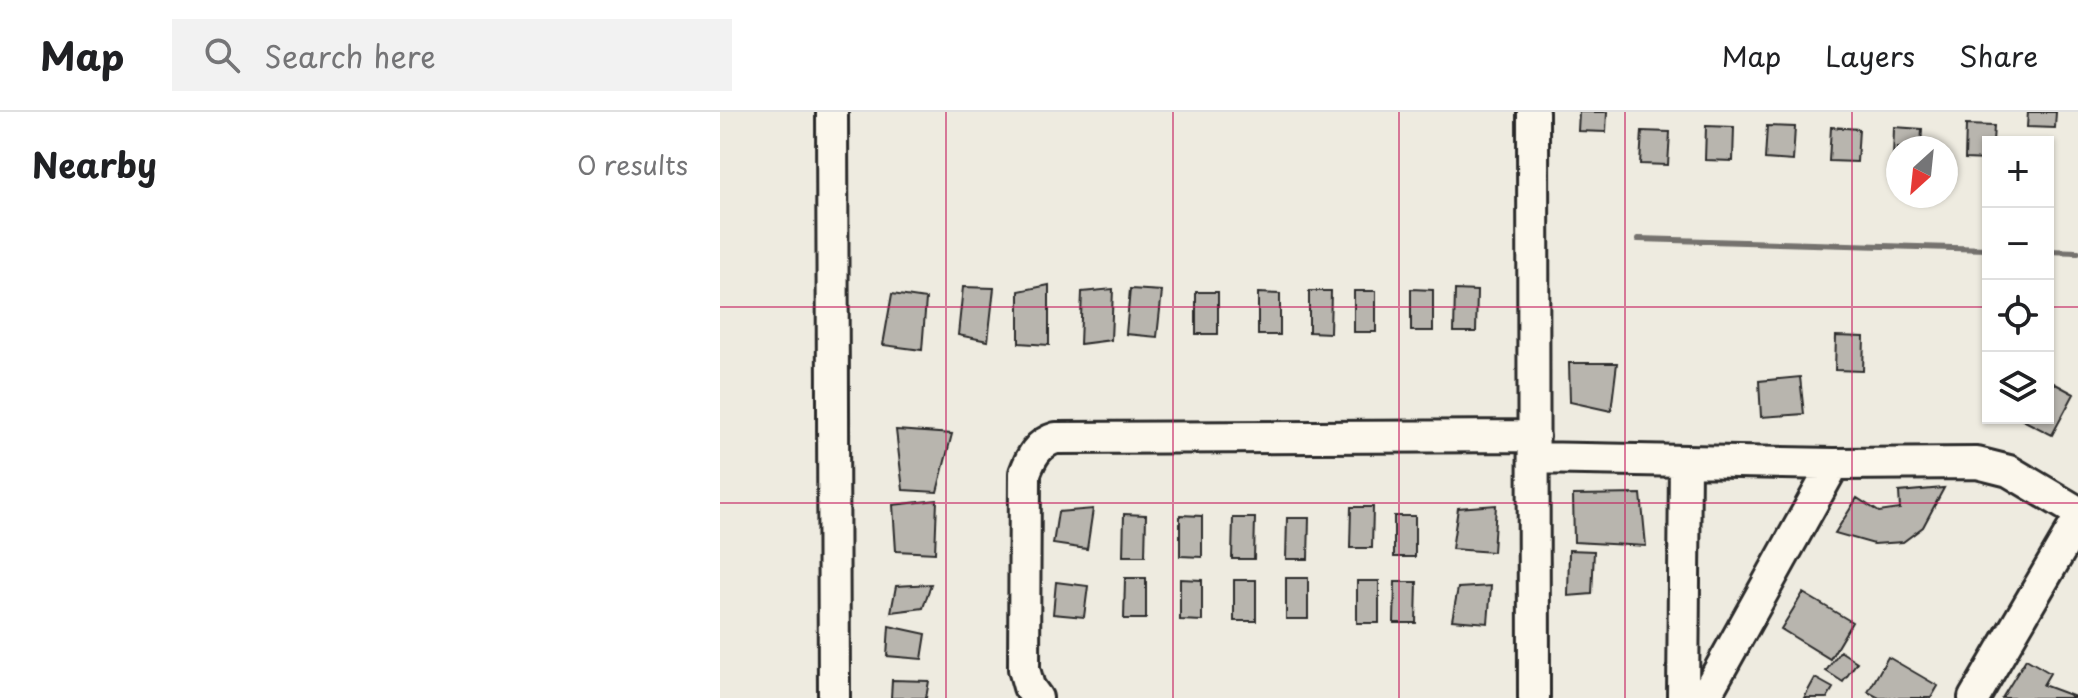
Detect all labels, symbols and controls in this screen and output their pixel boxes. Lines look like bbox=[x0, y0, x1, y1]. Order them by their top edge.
search box bbox=[172, 19, 732, 91]
text: Map bbox=[40, 27, 124, 84]
icon: search bbox=[200, 33, 244, 77]
text: Search here bbox=[264, 33, 436, 78]
text: Map bbox=[1721, 34, 1781, 77]
text: Layers bbox=[1825, 34, 1915, 77]
text: Share bbox=[1959, 34, 2038, 77]
north arrow bbox=[1886, 136, 1958, 208]
map controls bbox=[1982, 136, 2054, 424]
button: + bbox=[1982, 136, 2054, 208]
text: Nearby bbox=[32, 138, 157, 190]
text: 0 results bbox=[577, 145, 688, 184]
button: − bbox=[1982, 208, 2054, 280]
button: locate bbox=[1982, 280, 2054, 352]
button: layers bbox=[1982, 352, 2054, 424]

